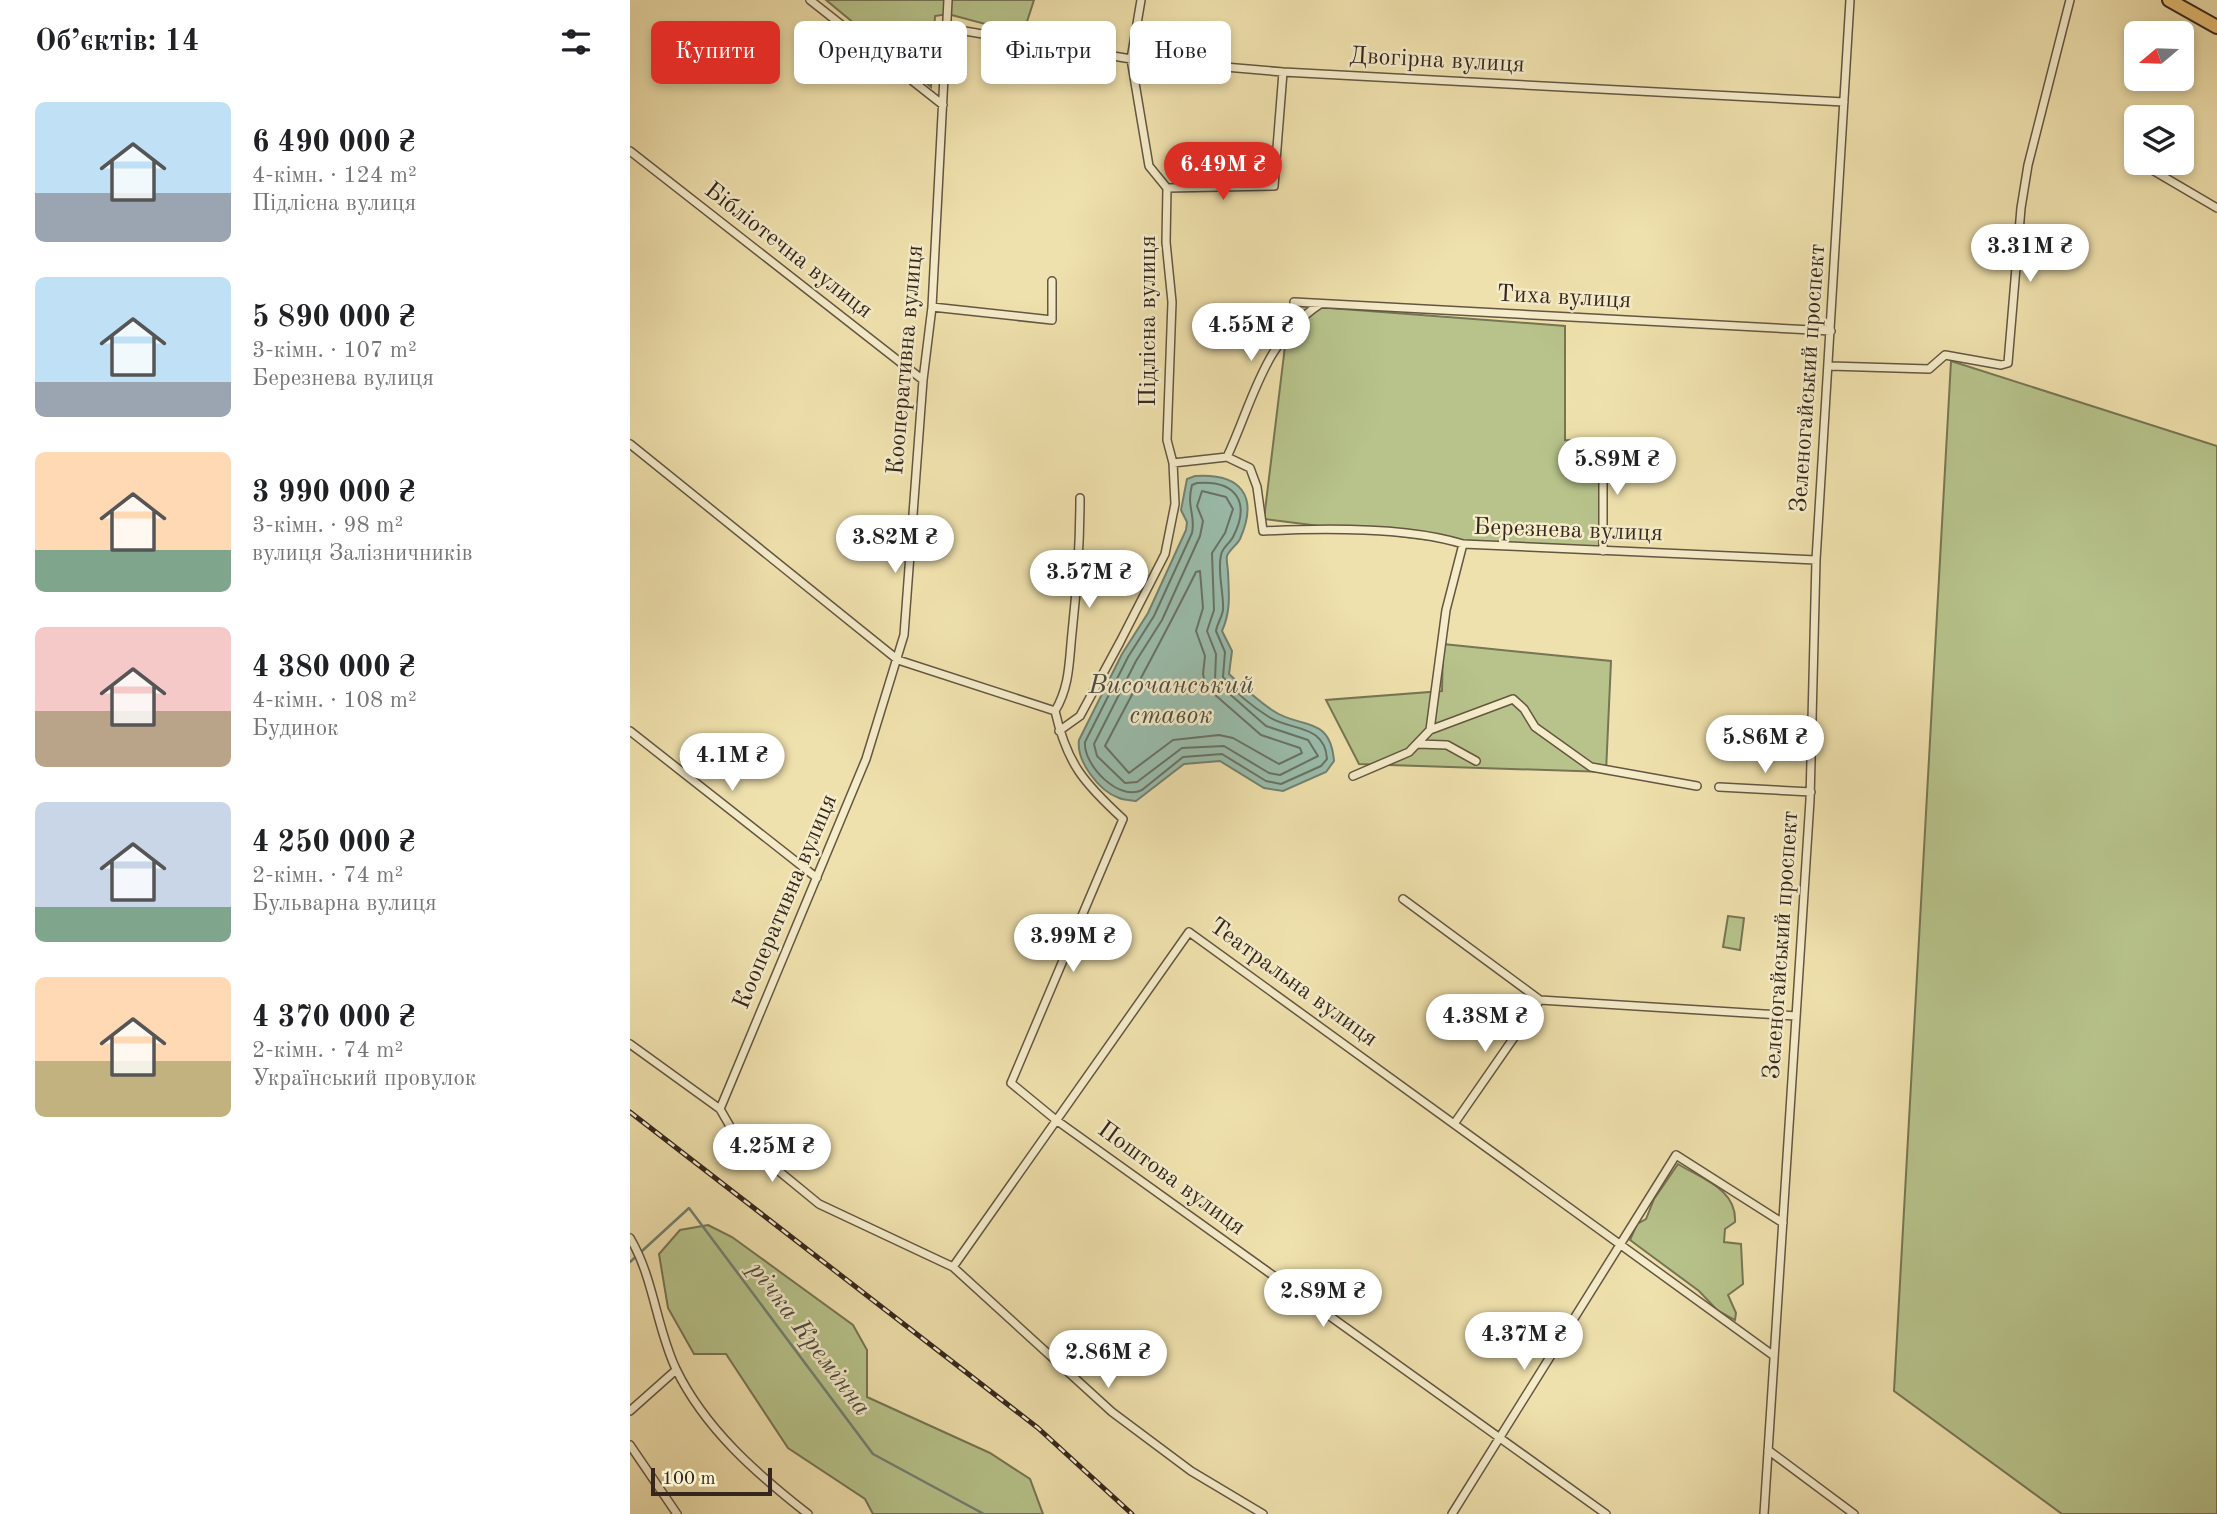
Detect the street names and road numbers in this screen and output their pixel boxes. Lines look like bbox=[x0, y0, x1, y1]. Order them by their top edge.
street label: Двогірна вулиця bbox=[1349, 44, 1525, 78]
street label: Бібліотечна вулиця bbox=[700, 178, 876, 324]
street label: Підлісна вулиця bbox=[1137, 235, 1161, 407]
street label: Зеленогайський проспект bbox=[1788, 243, 1830, 513]
street label: Кооперативна вулиця bbox=[884, 244, 928, 476]
street label: Тиха вулиця bbox=[1496, 282, 1632, 314]
street label: Березнева вулиця bbox=[1473, 516, 1663, 546]
street label: Кооперативна вулиця bbox=[730, 791, 842, 1013]
street label: Зеленогайський проспект bbox=[1761, 810, 1803, 1080]
street label: Театральна вулиця bbox=[1205, 914, 1381, 1052]
street label: Поштова вулиця bbox=[1093, 1118, 1249, 1240]

